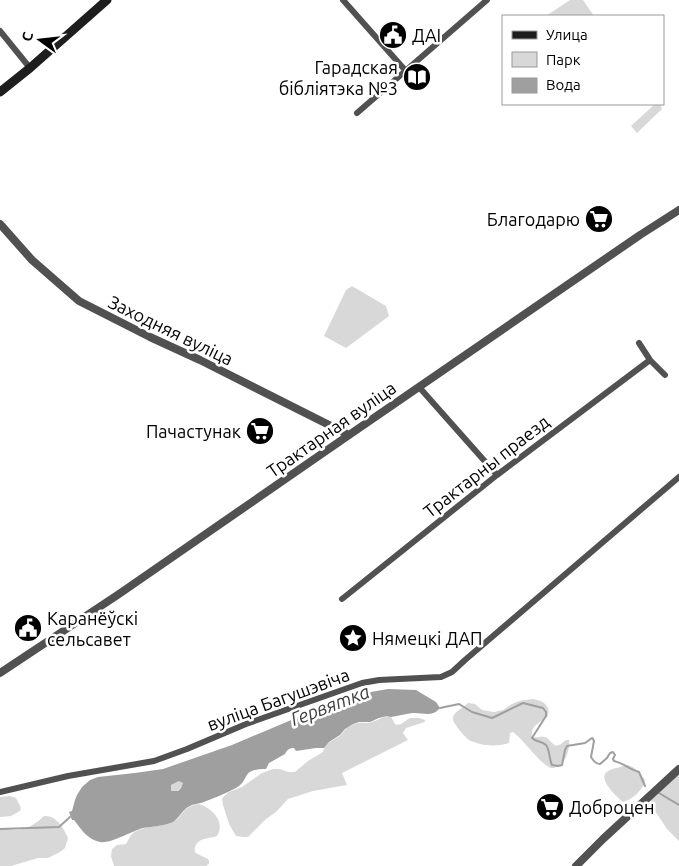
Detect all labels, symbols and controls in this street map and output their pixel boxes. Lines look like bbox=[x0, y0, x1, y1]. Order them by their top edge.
north arrow bbox=[15, 15, 65, 65]
legend bbox=[502, 15, 664, 105]
public building icon: ДАІ bbox=[378, 20, 408, 50]
place label: ДАІ bbox=[412, 25, 441, 45]
text: Улица bbox=[546, 26, 588, 43]
text: С bbox=[19, 30, 36, 43]
text: Парк bbox=[546, 51, 581, 68]
place label: Гарадская бібліятэка №3 bbox=[279, 57, 398, 98]
library icon: Гарадская бібліятэка №3 bbox=[402, 62, 432, 92]
text: Вода bbox=[546, 76, 581, 93]
supermarket icon: Благодарю bbox=[584, 204, 614, 234]
place label: Благодарю bbox=[487, 209, 580, 229]
street label: Заходняя вуліца bbox=[105, 291, 237, 369]
street label: Трактарная вуліца bbox=[263, 377, 399, 481]
street label: Трактарны праезд bbox=[419, 411, 553, 521]
supermarket icon: Пачастунак bbox=[245, 416, 275, 446]
place label: Пачастунак bbox=[146, 421, 241, 441]
place label: Каранёўскі сельсавет bbox=[47, 608, 138, 649]
public building icon: Каранёўскі сельсавет bbox=[13, 613, 43, 643]
place icon: Нямецкі ДАП bbox=[338, 623, 368, 653]
place label: Нямецкі ДАП bbox=[372, 628, 483, 648]
street label: вуліца Багушэвіча bbox=[204, 664, 352, 734]
water label: Гервятка bbox=[287, 680, 373, 730]
supermarket icon: Доброцен bbox=[535, 792, 565, 822]
place label: Доброцен bbox=[569, 797, 655, 817]

